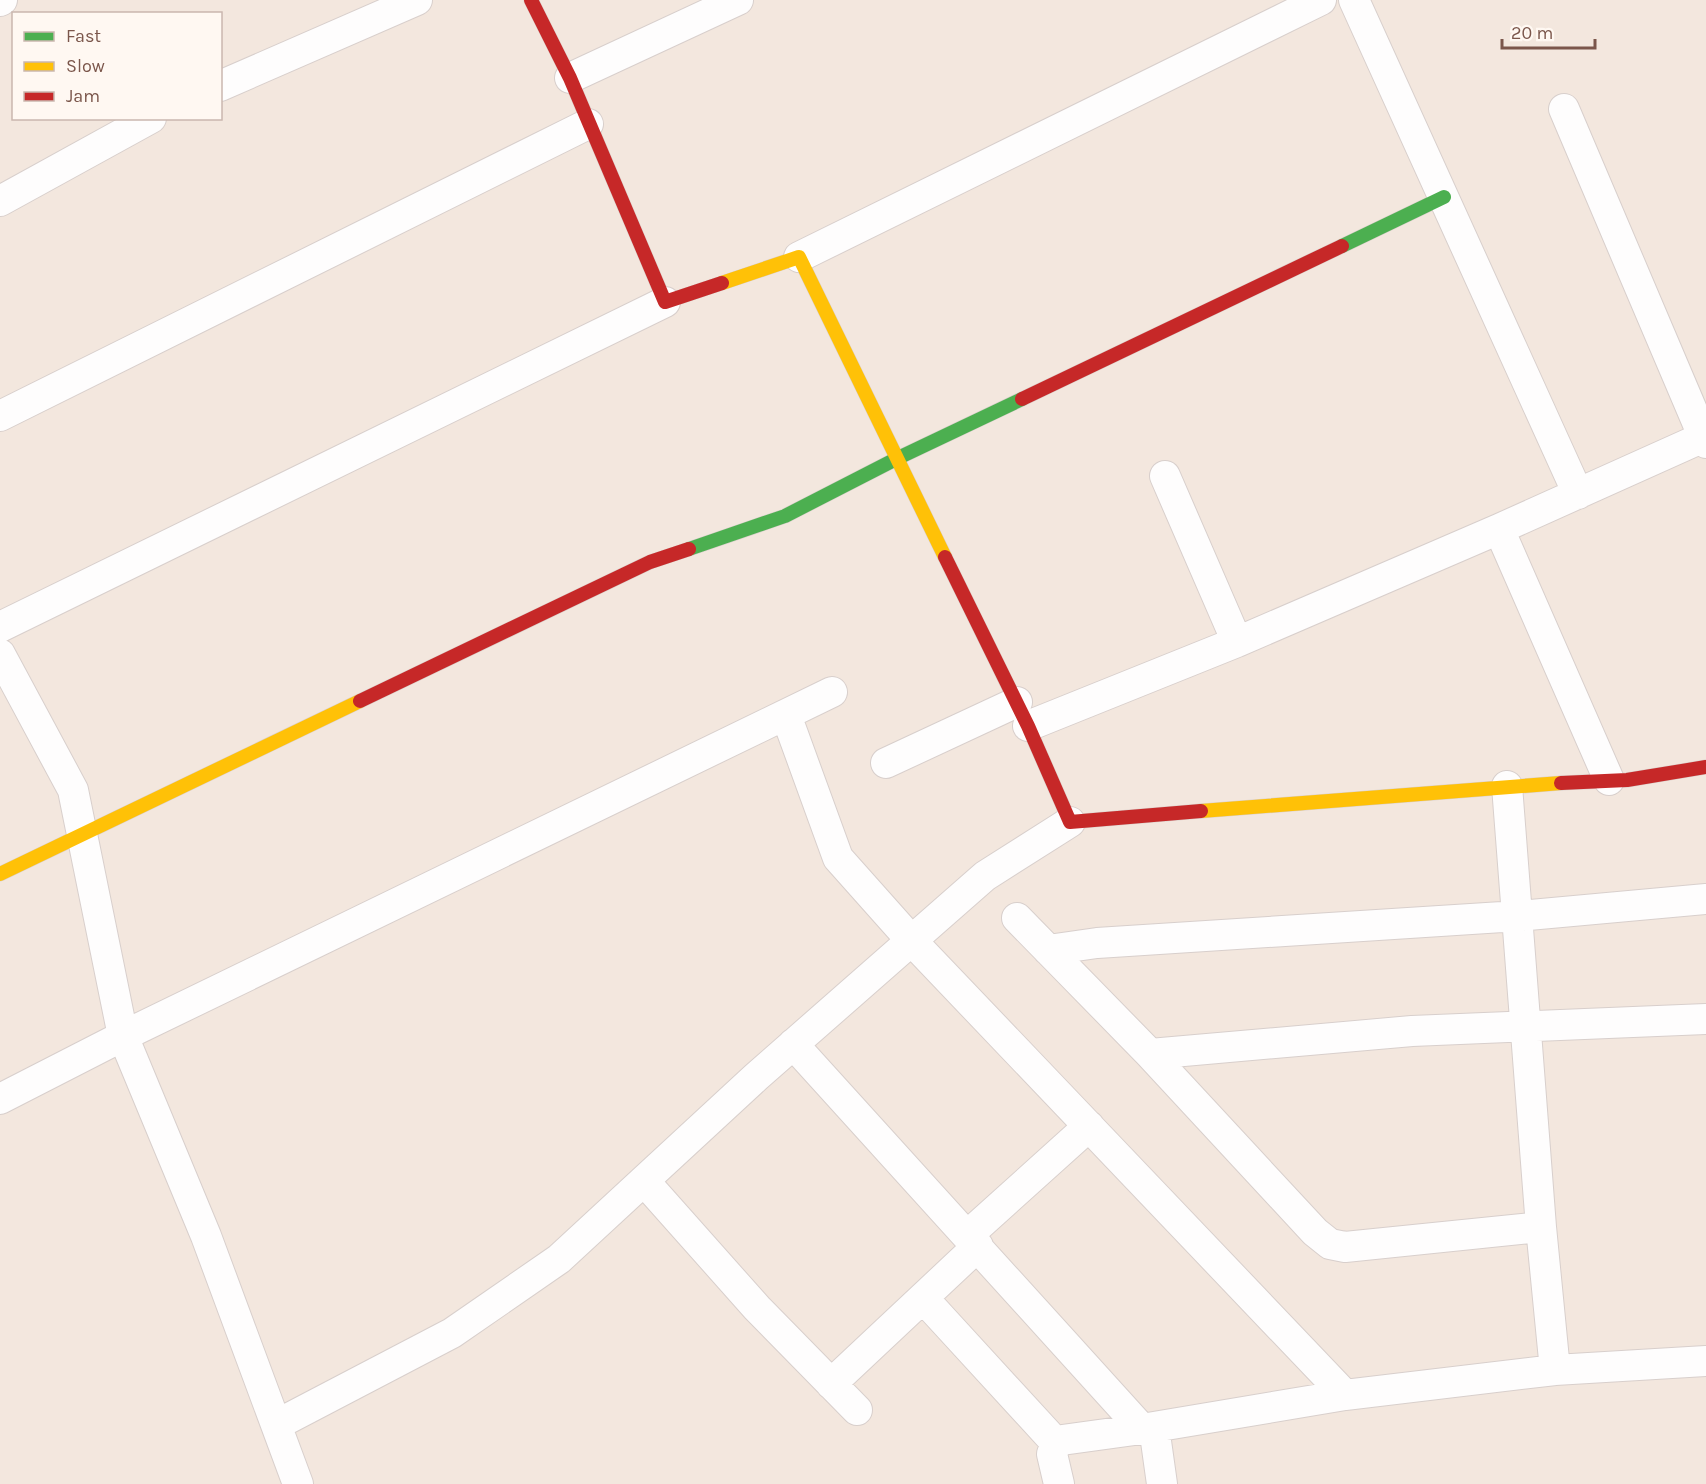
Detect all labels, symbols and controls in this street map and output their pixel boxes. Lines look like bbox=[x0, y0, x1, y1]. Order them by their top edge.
legend bbox=[12, 12, 222, 120]
scale bar bbox=[1502, 12, 1595, 50]
text: 20 m bbox=[1511, 22, 1553, 44]
text: Fast bbox=[66, 25, 101, 47]
text: Slow bbox=[66, 55, 105, 77]
text: Jam bbox=[66, 85, 100, 107]

